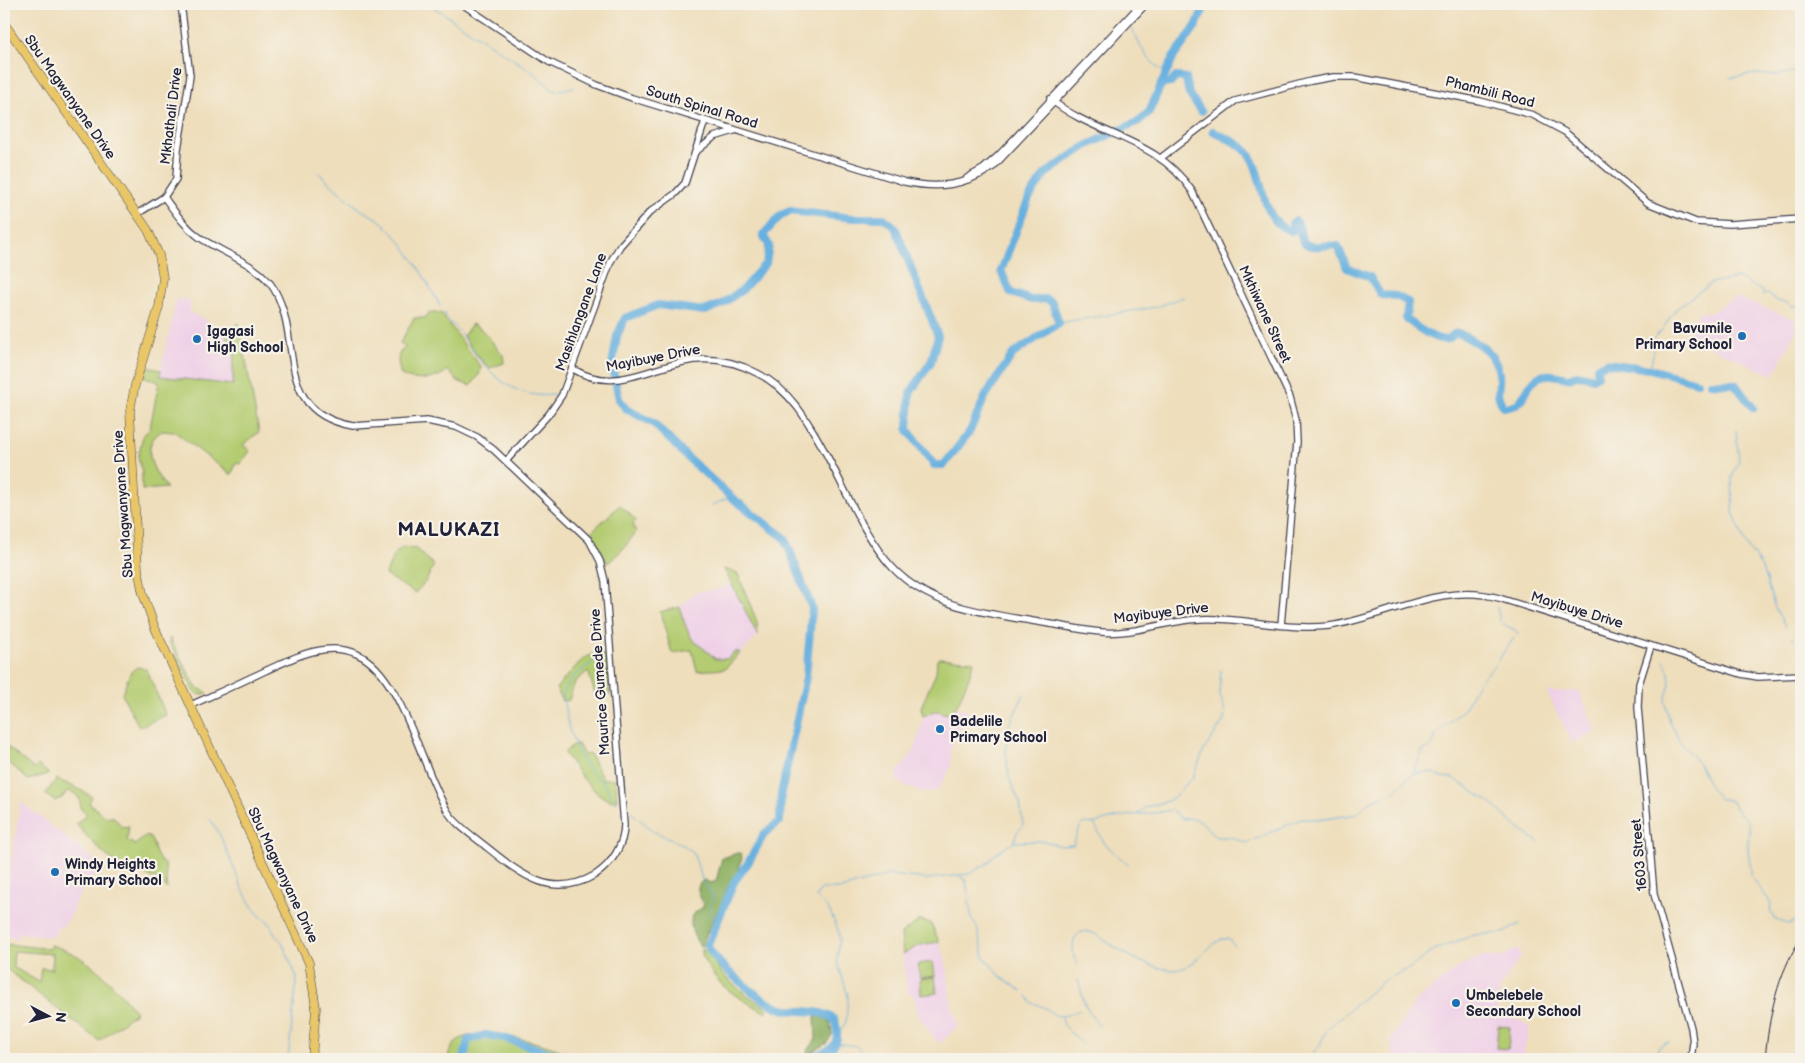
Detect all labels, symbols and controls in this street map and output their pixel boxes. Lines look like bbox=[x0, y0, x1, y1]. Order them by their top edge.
street label: Sbu Magwanyane Drive bbox=[21, 32, 119, 162]
street label: Mkhathali Drive bbox=[157, 66, 185, 166]
street label: Phambili Road bbox=[1444, 73, 1536, 111]
street label: South Spinal Road bbox=[644, 82, 760, 132]
street label: Masihlangane Lane bbox=[552, 251, 610, 373]
street label: Mkhiwane Street bbox=[1235, 263, 1295, 366]
place label: Bavumile Primary School bbox=[1635, 320, 1732, 353]
place label: Igagasi High School bbox=[207, 323, 283, 356]
marker: Bavumile Primary School bbox=[1736, 330, 1748, 342]
marker: Igagasi High School bbox=[191, 333, 203, 345]
street label: Mayibuye Drive bbox=[604, 341, 702, 375]
street label: Sbu Magwanyane Drive bbox=[109, 430, 137, 578]
district label: MALUKAZI bbox=[397, 519, 501, 542]
street label: Mayibuye Drive bbox=[1529, 588, 1625, 632]
street label: Mayibuye Drive bbox=[1113, 599, 1209, 627]
street label: Maurice Gumede Drive bbox=[586, 608, 614, 756]
place label: Badelile Primary School bbox=[950, 713, 1047, 746]
marker: Badelile Primary School bbox=[934, 723, 946, 735]
street label: Sbu Magwanyane Drive bbox=[244, 804, 322, 946]
street label: 1603 Street bbox=[1627, 817, 1651, 892]
place label: Windy Heights Primary School bbox=[65, 856, 162, 889]
marker: Windy Heights Primary School bbox=[49, 866, 61, 878]
place label: Umbelebele Secondary School bbox=[1466, 987, 1581, 1020]
north arrow bbox=[22, 990, 72, 1040]
marker: Umbelebele Secondary School bbox=[1450, 997, 1462, 1009]
text: N bbox=[51, 1011, 69, 1023]

